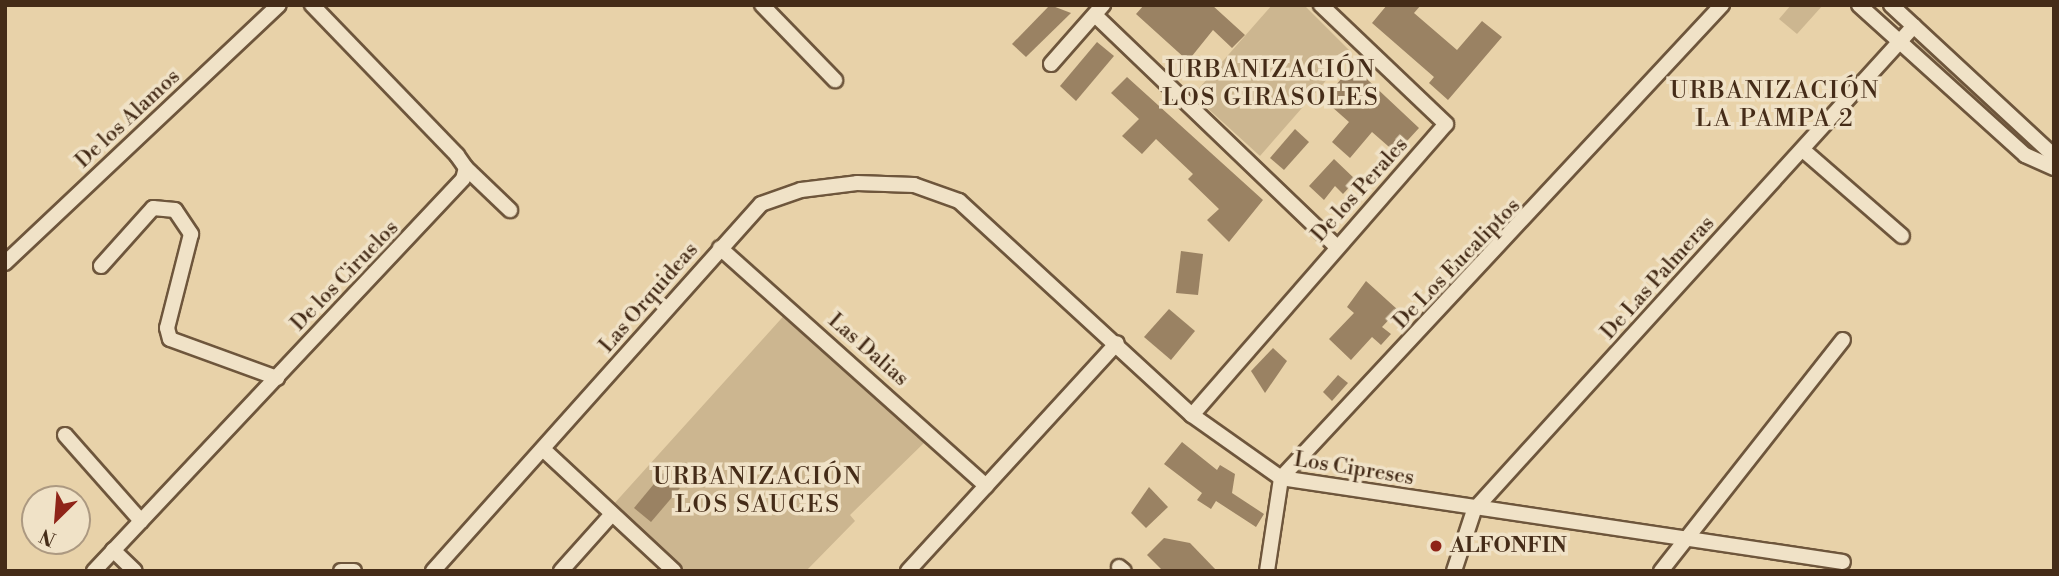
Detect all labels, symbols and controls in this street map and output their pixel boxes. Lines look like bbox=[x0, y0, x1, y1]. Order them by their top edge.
district label: URBANIZACIÓN LOS GIRASOLES bbox=[1164, 57, 1378, 113]
street label: De los Alamos bbox=[71, 64, 185, 174]
district label: URBANIZACIÓN LA PAMPA 2 bbox=[1671, 78, 1879, 134]
street label: De los Perales bbox=[1306, 133, 1414, 247]
street label: De Los Eucaliptos bbox=[1388, 194, 1526, 334]
street label: De Las Palmeras bbox=[1596, 211, 1720, 345]
street label: De los Ciruelos bbox=[286, 216, 404, 336]
street label: Las Orquideas bbox=[594, 238, 704, 358]
street label: Las Dalias bbox=[823, 308, 913, 392]
street label: Los Cipreses bbox=[1292, 447, 1416, 491]
district label: URBANIZACIÓN LOS SAUCES bbox=[654, 464, 862, 520]
north arrow bbox=[21, 485, 91, 555]
text: N bbox=[36, 523, 60, 551]
place label: ALFONFIN bbox=[1450, 533, 1567, 559]
marker: ALFONFIN bbox=[1428, 538, 1444, 554]

